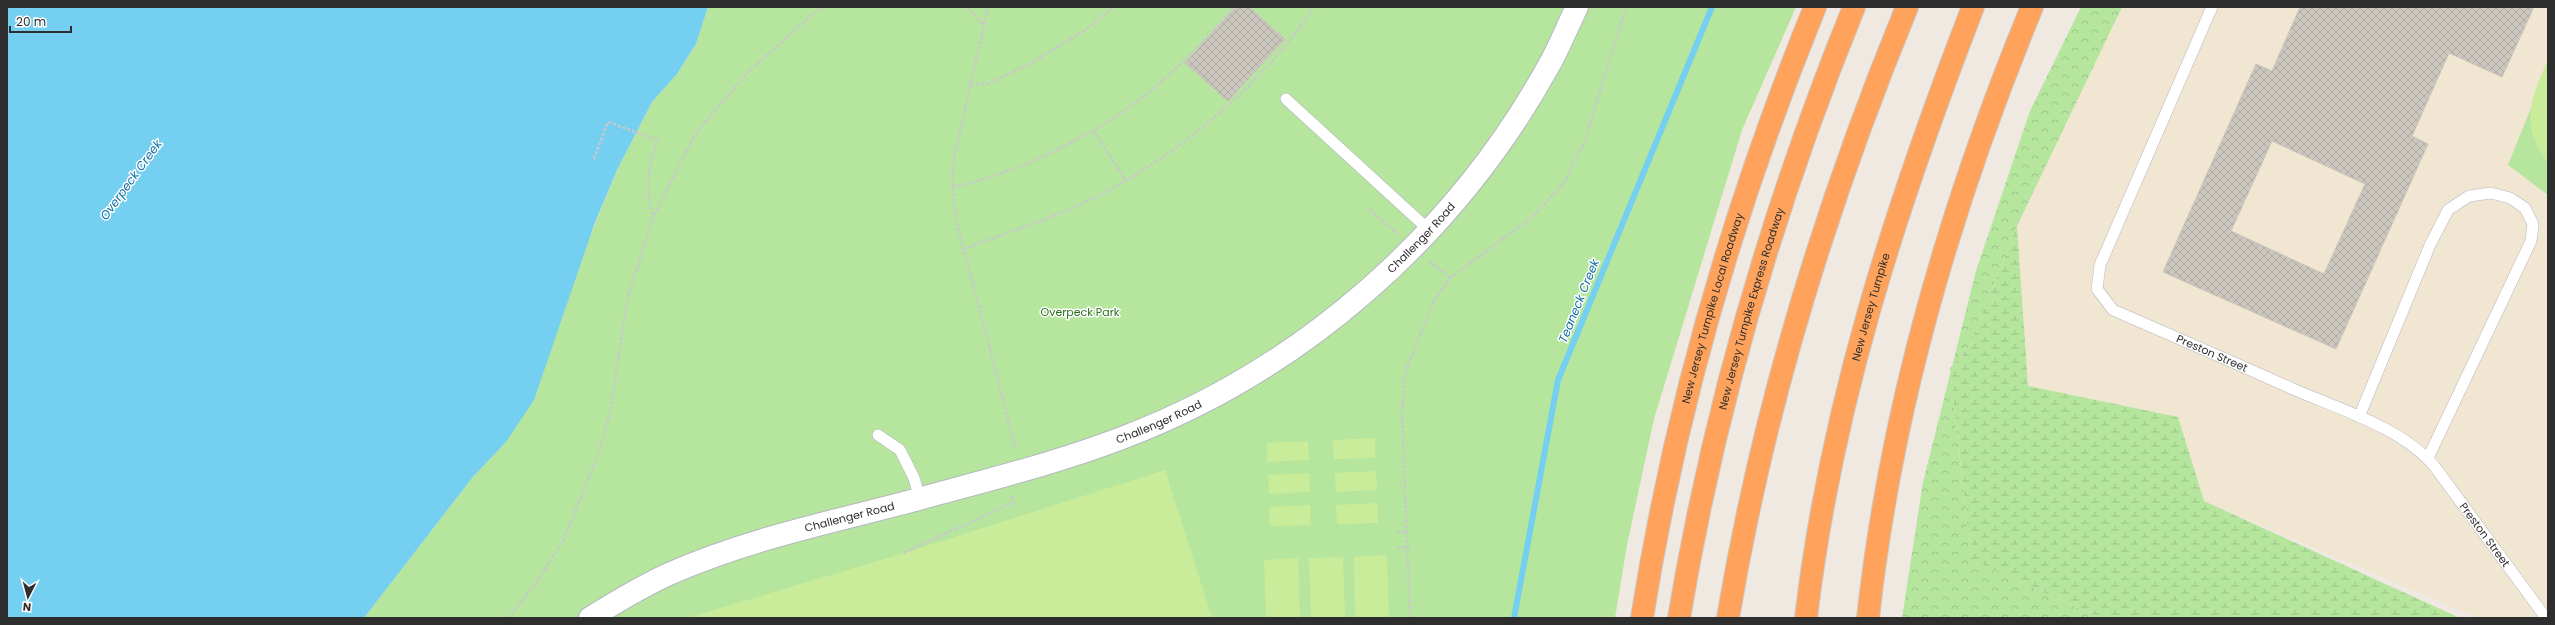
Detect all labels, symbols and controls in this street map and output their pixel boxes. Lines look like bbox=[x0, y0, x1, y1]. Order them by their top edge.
scale bar bbox=[10, 8, 71, 34]
text: 20 m bbox=[16, 13, 46, 30]
water label: Overpeck Creek bbox=[96, 135, 166, 223]
street label: Challenger Road bbox=[1383, 199, 1459, 277]
street label: New Jersey Turnpike Express Roadway bbox=[1715, 205, 1788, 411]
street label: New Jersey Turnpike Local Roadway bbox=[1678, 210, 1747, 405]
street label: New Jersey Turnpike bbox=[1848, 251, 1894, 363]
water label: Teaneck Creek bbox=[1554, 256, 1603, 345]
park label: Overpeck Park bbox=[1041, 304, 1120, 320]
street label: Preston Street bbox=[2174, 331, 2250, 376]
street label: Challenger Road bbox=[1114, 396, 1204, 448]
street label: Challenger Road bbox=[803, 498, 896, 536]
street label: Preston Street bbox=[2456, 499, 2514, 570]
north arrow bbox=[8, 577, 48, 617]
text: N bbox=[22, 599, 32, 615]

